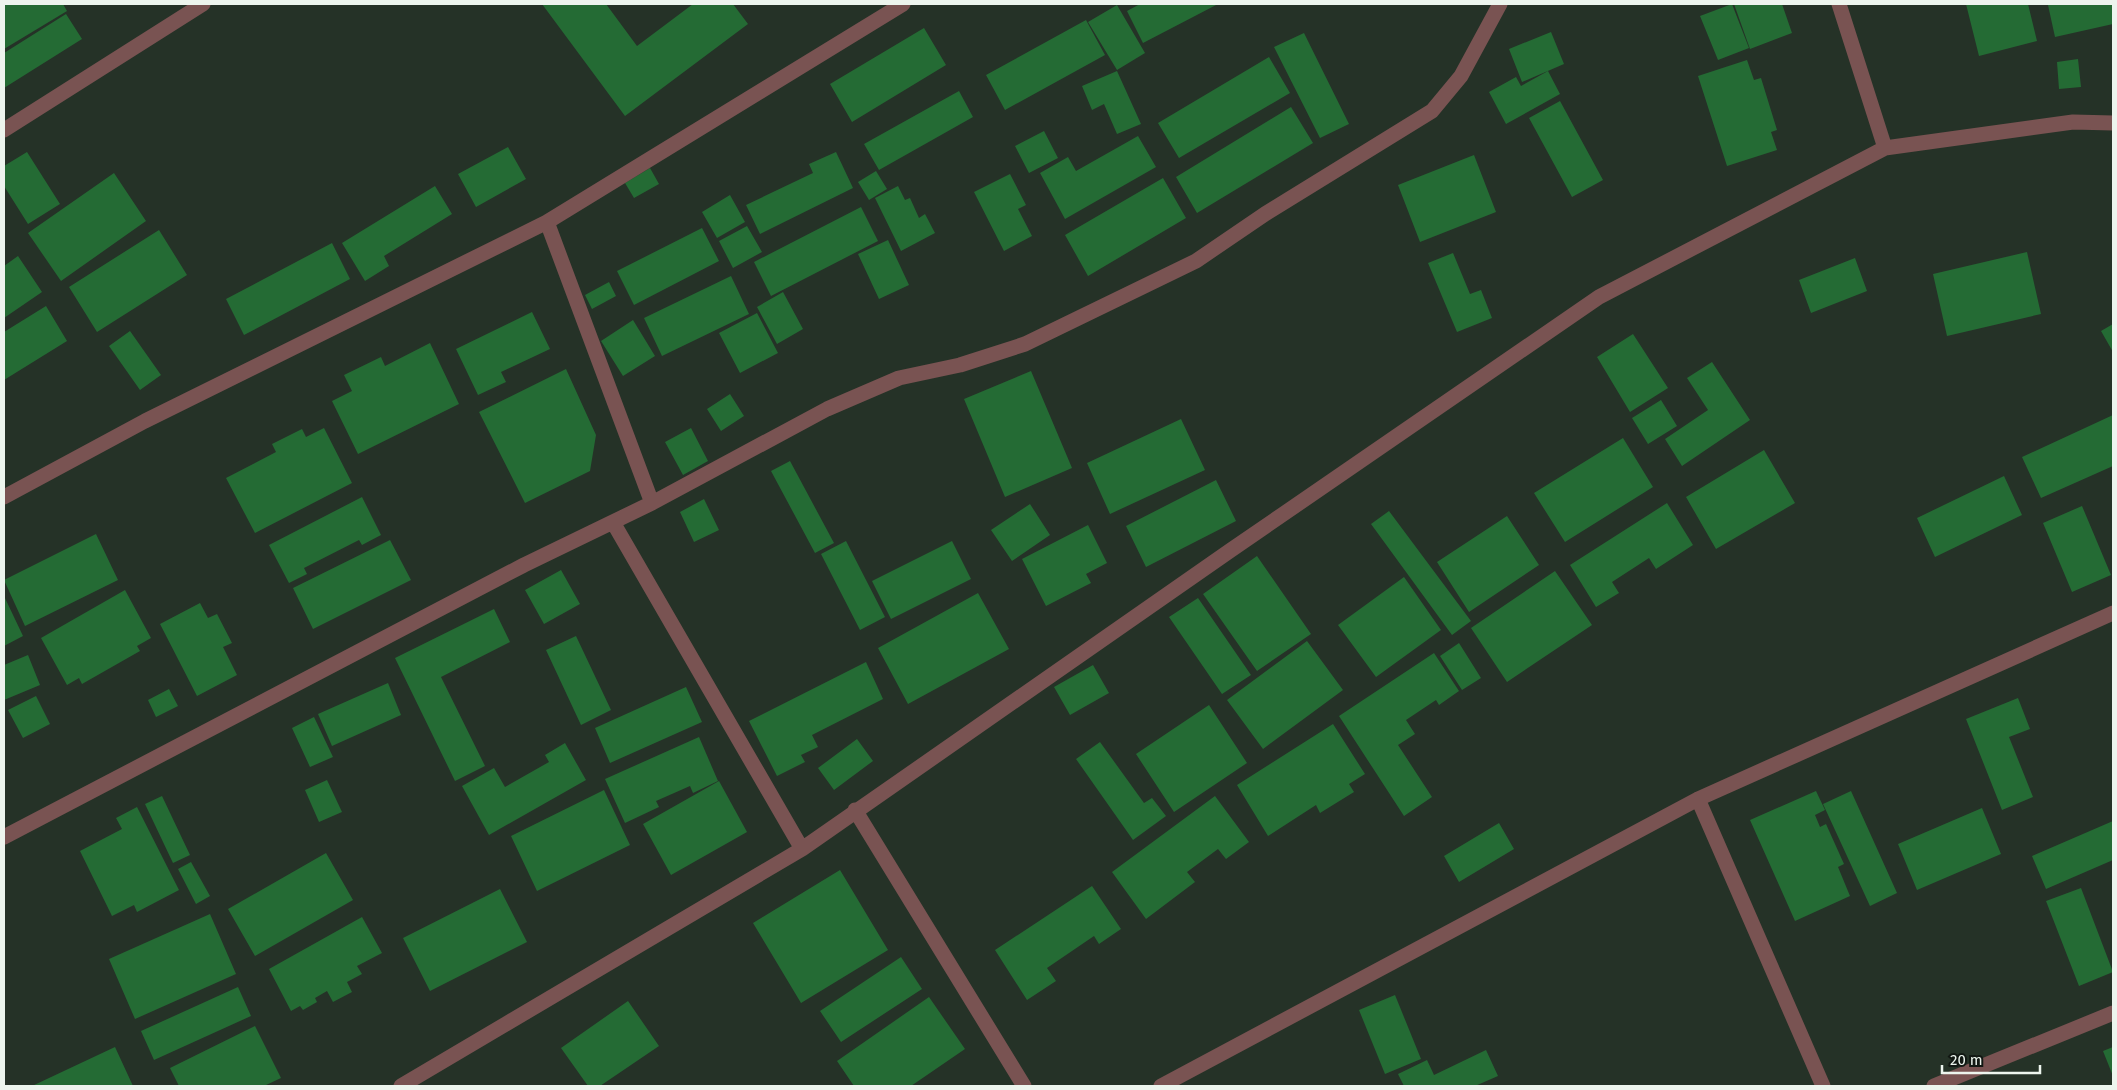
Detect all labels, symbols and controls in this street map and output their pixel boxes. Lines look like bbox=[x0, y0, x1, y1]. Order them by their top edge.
scale bar bbox=[1942, 1042, 2040, 1074]
text: 20 m bbox=[1950, 1051, 1983, 1069]

